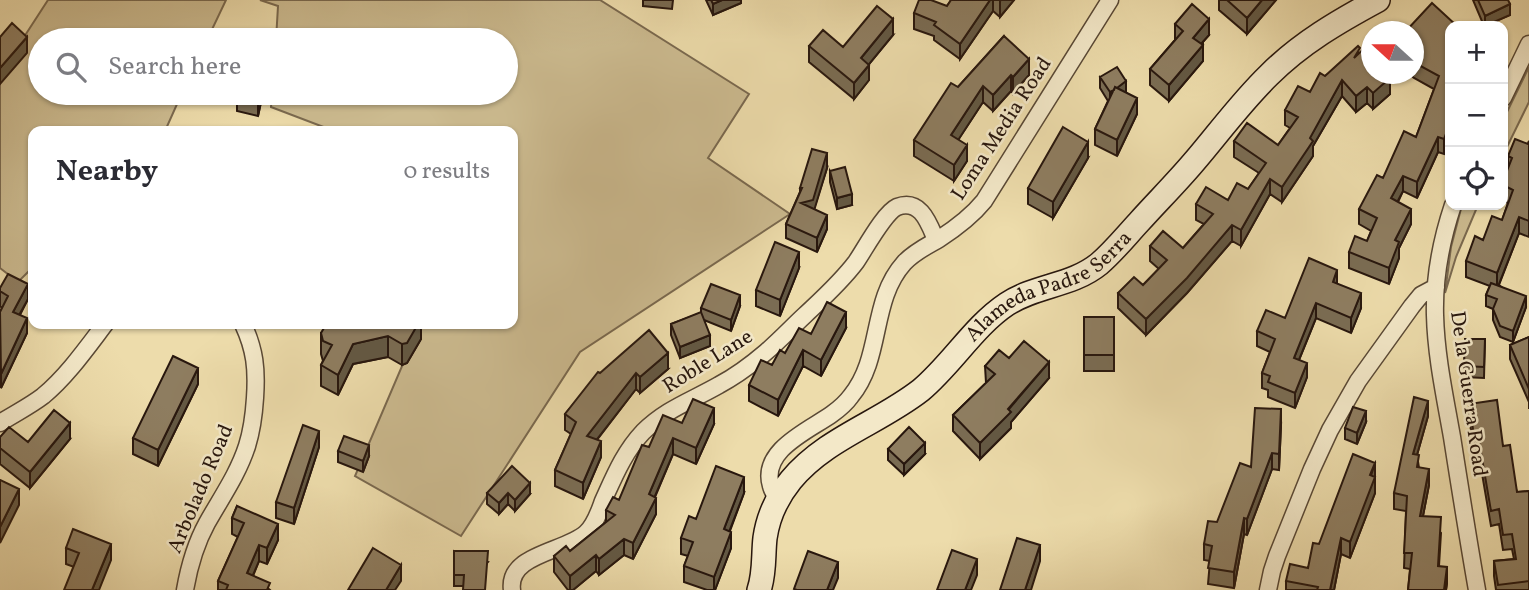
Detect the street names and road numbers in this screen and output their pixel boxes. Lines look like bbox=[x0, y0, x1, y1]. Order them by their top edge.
street label: Loma Media Road bbox=[945, 52, 1059, 206]
street label: Alameda Padre Serra bbox=[959, 225, 1139, 348]
street label: De la Guerra Road bbox=[1442, 309, 1494, 479]
street label: Roble Lane bbox=[657, 323, 759, 401]
street label: Arbolado Road bbox=[161, 420, 241, 558]

